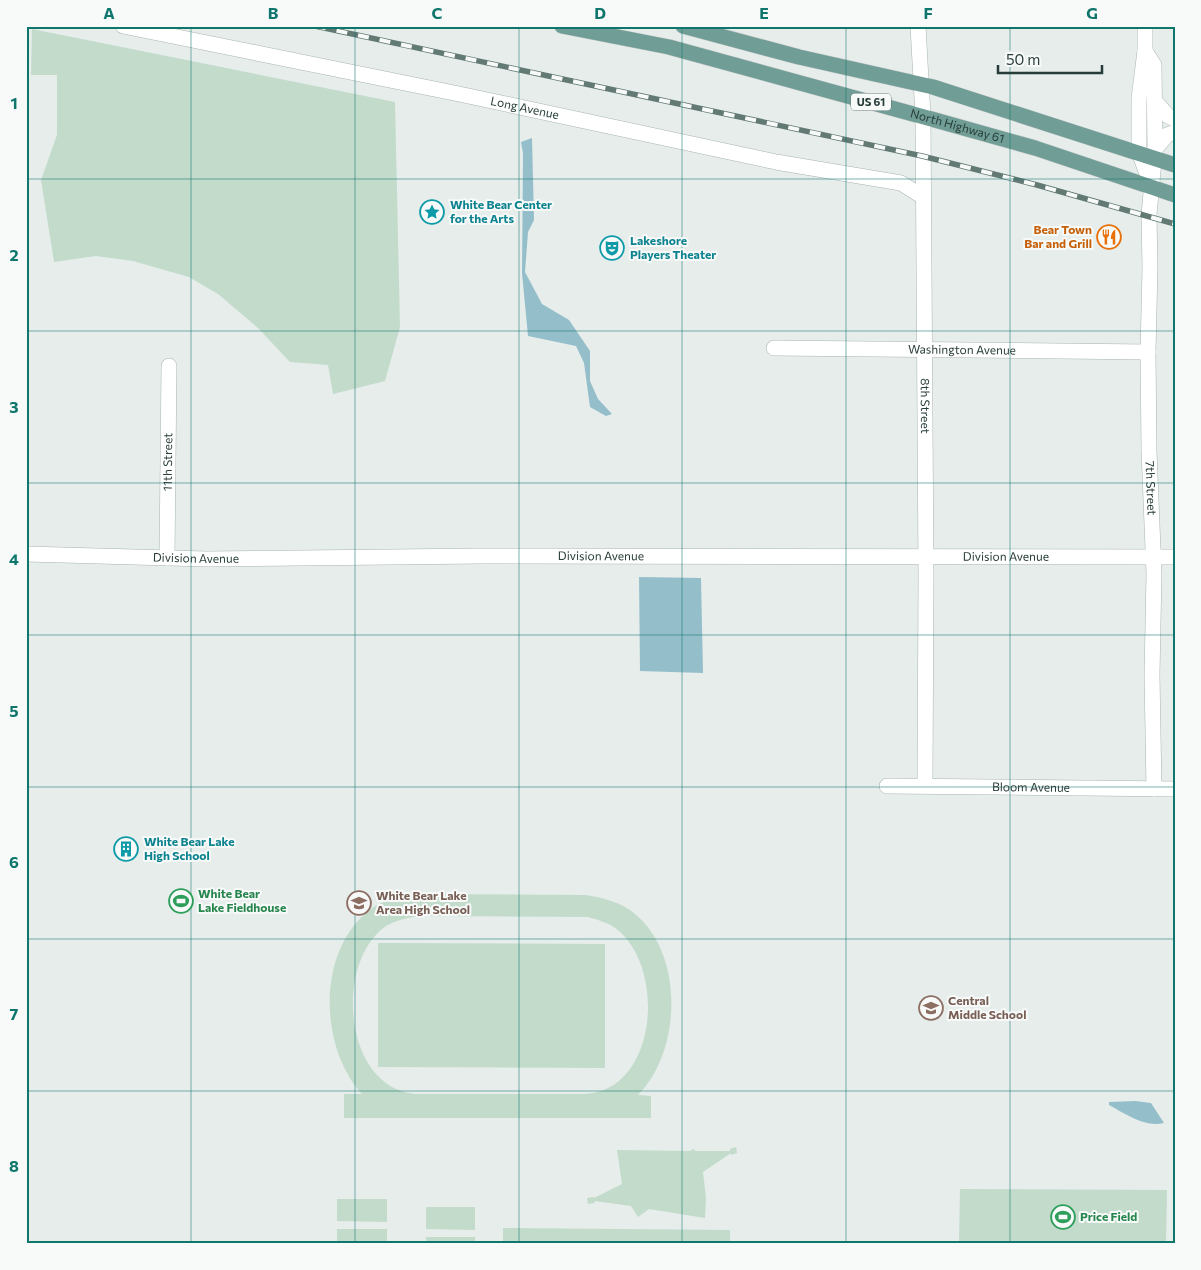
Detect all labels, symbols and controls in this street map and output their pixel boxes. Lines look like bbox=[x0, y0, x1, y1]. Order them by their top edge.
text: A bbox=[103, 3, 115, 22]
text: B bbox=[268, 3, 279, 22]
text: C bbox=[432, 3, 443, 22]
text: D bbox=[594, 3, 606, 22]
text: E bbox=[759, 3, 769, 22]
text: F bbox=[923, 3, 933, 22]
text: G bbox=[1086, 3, 1098, 22]
scale bar bbox=[998, 42, 1102, 74]
text: 50 m bbox=[1006, 50, 1040, 68]
text: 1 bbox=[10, 93, 18, 112]
street label: Long Avenue bbox=[489, 93, 561, 121]
road number: US 61 bbox=[851, 94, 891, 110]
street label: North Highway 61 bbox=[909, 106, 1006, 145]
place label: White Bear Center for the Arts bbox=[450, 197, 552, 225]
place icon: White Bear Center for the Arts bbox=[419, 199, 445, 225]
place label: Bear Town Bar and Grill bbox=[1024, 222, 1092, 250]
restaurant icon: Bear Town Bar and Grill bbox=[1096, 224, 1122, 250]
place label: Lakeshore Players Theater bbox=[630, 233, 716, 261]
theatre icon: Lakeshore Players Theater bbox=[599, 235, 625, 261]
text: 2 bbox=[9, 245, 19, 264]
street label: Washington Avenue bbox=[908, 341, 1016, 357]
street label: 8th Street bbox=[919, 378, 933, 434]
text: 3 bbox=[9, 397, 19, 416]
street label: 11th Street bbox=[160, 433, 174, 491]
street label: 7th Street bbox=[1143, 460, 1160, 516]
street label: Division Avenue bbox=[558, 548, 644, 562]
text: 4 bbox=[9, 549, 19, 568]
street label: Division Avenue bbox=[963, 549, 1049, 563]
street label: Division Avenue bbox=[153, 550, 239, 565]
text: 5 bbox=[9, 701, 19, 720]
street label: Bloom Avenue bbox=[992, 779, 1070, 794]
place label: White Bear Lake High School bbox=[144, 834, 235, 862]
building icon: White Bear Lake High School bbox=[113, 836, 139, 862]
text: 6 bbox=[9, 852, 19, 871]
place label: White Bear Lake Fieldhouse bbox=[198, 886, 286, 914]
sports icon: White Bear Lake Fieldhouse bbox=[168, 888, 194, 914]
place label: White Bear Lake Area High School bbox=[376, 888, 470, 916]
school or university icon: White Bear Lake Area High School bbox=[346, 890, 372, 916]
place label: Central Middle School bbox=[948, 993, 1026, 1021]
school or university icon: Central Middle School bbox=[918, 995, 944, 1021]
text: 7 bbox=[10, 1004, 19, 1023]
text: 8 bbox=[9, 1156, 19, 1175]
sports icon: Price Field bbox=[1050, 1204, 1076, 1230]
place label: Price Field bbox=[1080, 1209, 1137, 1223]

